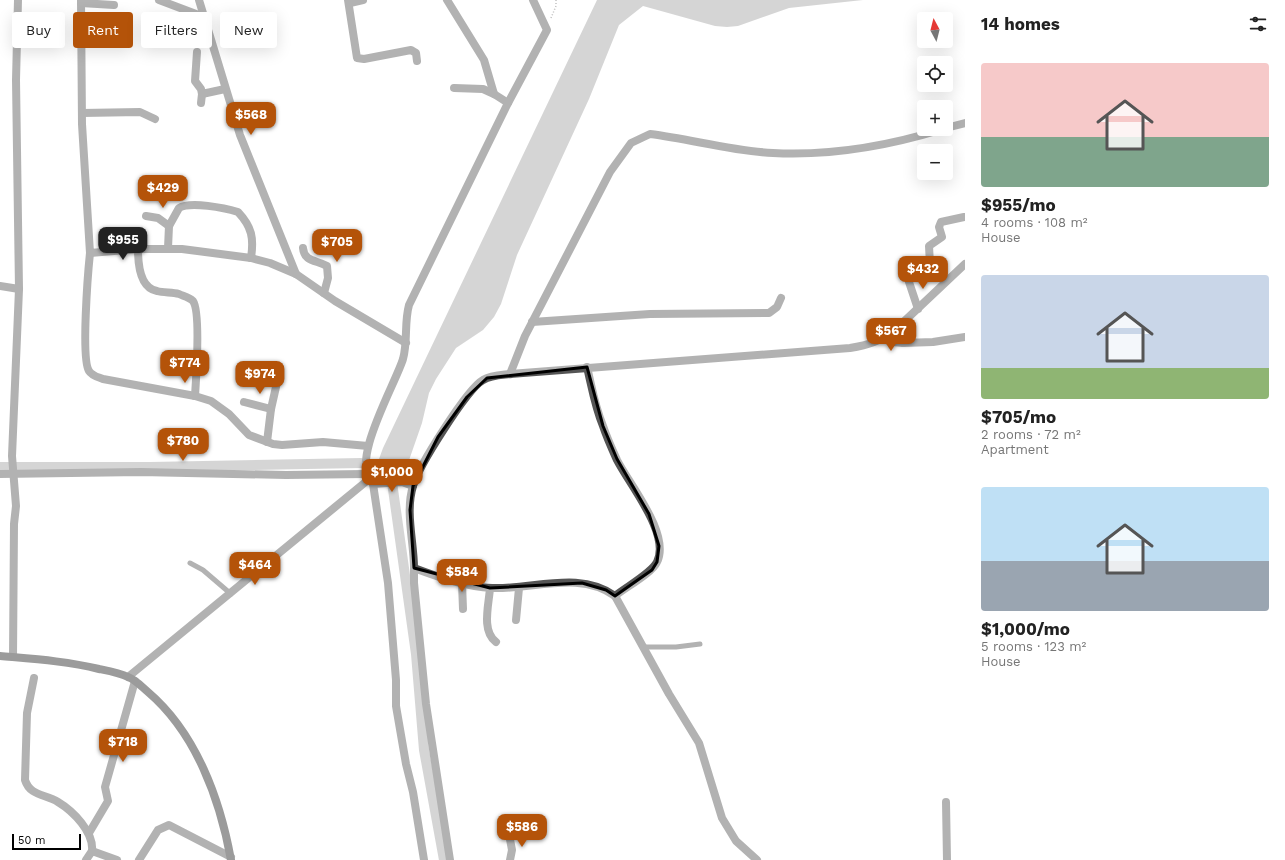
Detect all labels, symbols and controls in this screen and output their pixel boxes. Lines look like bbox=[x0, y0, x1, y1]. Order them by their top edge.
chip: Buy bbox=[12, 12, 65, 48]
chip: Rent bbox=[73, 12, 133, 48]
chip: Filters bbox=[141, 12, 212, 48]
chip: New bbox=[220, 12, 277, 48]
north arrow bbox=[917, 12, 953, 48]
map controls bbox=[917, 12, 953, 180]
icon: filters bbox=[1247, 13, 1269, 35]
text: 14 homes bbox=[981, 14, 1060, 34]
button: locate bbox=[917, 56, 953, 92]
icon: home bbox=[1089, 89, 1161, 161]
button: + bbox=[917, 100, 953, 136]
pin: $568 bbox=[227, 102, 275, 136]
text: $568 bbox=[235, 107, 267, 122]
button: − bbox=[917, 144, 953, 180]
pin: $429 bbox=[139, 175, 187, 209]
text: $429 bbox=[147, 180, 179, 195]
text: $955/mo bbox=[981, 195, 1056, 215]
text: 4 rooms · 108 m² bbox=[981, 215, 1088, 230]
pin: $955 bbox=[99, 227, 147, 261]
pin: $705 bbox=[313, 229, 361, 263]
text: House bbox=[981, 230, 1021, 245]
text: $955 bbox=[107, 232, 139, 247]
text: $705 bbox=[321, 234, 353, 249]
pin: $432 bbox=[899, 256, 947, 290]
text: $432 bbox=[907, 261, 939, 276]
icon: home bbox=[1089, 301, 1161, 373]
pin: $567 bbox=[867, 318, 915, 352]
text: $567 bbox=[875, 323, 907, 338]
pin: $774 bbox=[161, 350, 209, 384]
text: $774 bbox=[169, 355, 201, 370]
pin: $974 bbox=[236, 361, 284, 395]
text: $974 bbox=[244, 366, 276, 381]
text: $705/mo bbox=[981, 407, 1056, 427]
text: 2 rooms · 72 m² bbox=[981, 427, 1081, 442]
pin: $780 bbox=[159, 428, 207, 462]
text: $780 bbox=[167, 433, 199, 448]
text: Apartment bbox=[981, 442, 1049, 457]
pin: $1,000 bbox=[359, 459, 425, 493]
text: $1,000 bbox=[371, 464, 413, 479]
icon: home bbox=[1089, 513, 1161, 585]
pin: $464 bbox=[231, 552, 279, 586]
text: $464 bbox=[238, 557, 272, 572]
pin: $584 bbox=[438, 559, 486, 593]
text: $584 bbox=[446, 564, 478, 579]
text: $1,000/mo bbox=[981, 619, 1070, 639]
text: 5 rooms · 123 m² bbox=[981, 639, 1086, 654]
text: House bbox=[981, 654, 1021, 669]
pin: $718 bbox=[99, 729, 147, 763]
text: $718 bbox=[108, 734, 138, 749]
pin: $586 bbox=[498, 814, 546, 848]
text: $586 bbox=[506, 819, 538, 834]
scale bar bbox=[12, 832, 81, 851]
text: 50 m bbox=[18, 834, 45, 847]

